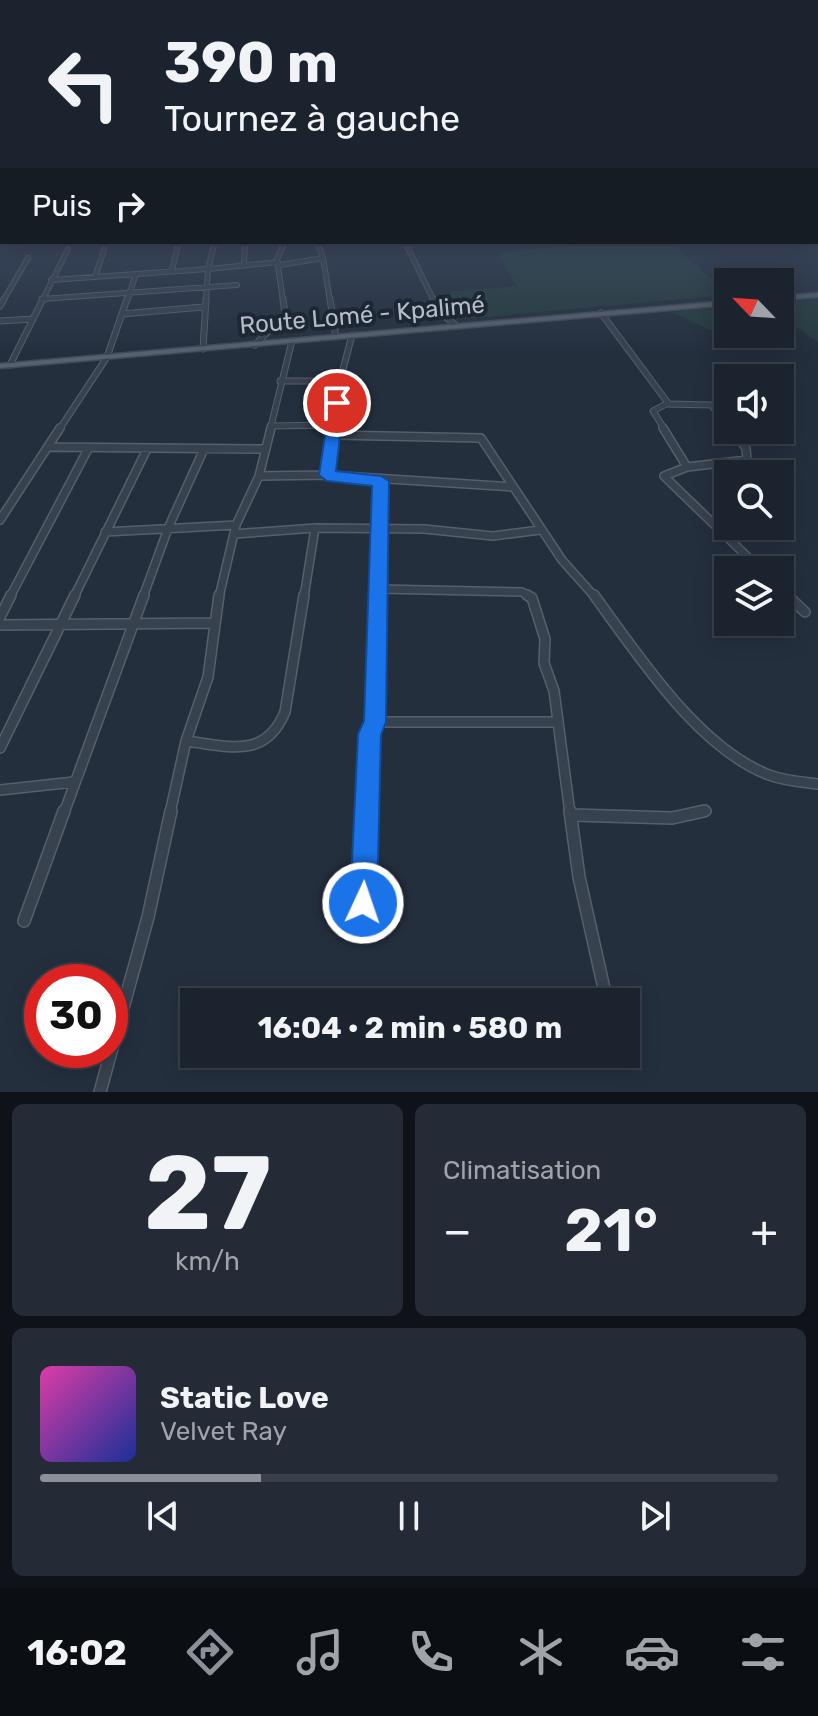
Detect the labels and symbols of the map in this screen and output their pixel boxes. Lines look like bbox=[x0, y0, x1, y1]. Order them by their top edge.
north arrow bbox=[714, 268, 794, 348]
street label: Route Lomé - Kpalimé bbox=[238, 290, 486, 340]
pin bbox=[303, 369, 371, 437]
position arrow bbox=[321, 861, 405, 945]
speed limit sign: 30 bbox=[24, 964, 128, 1068]

